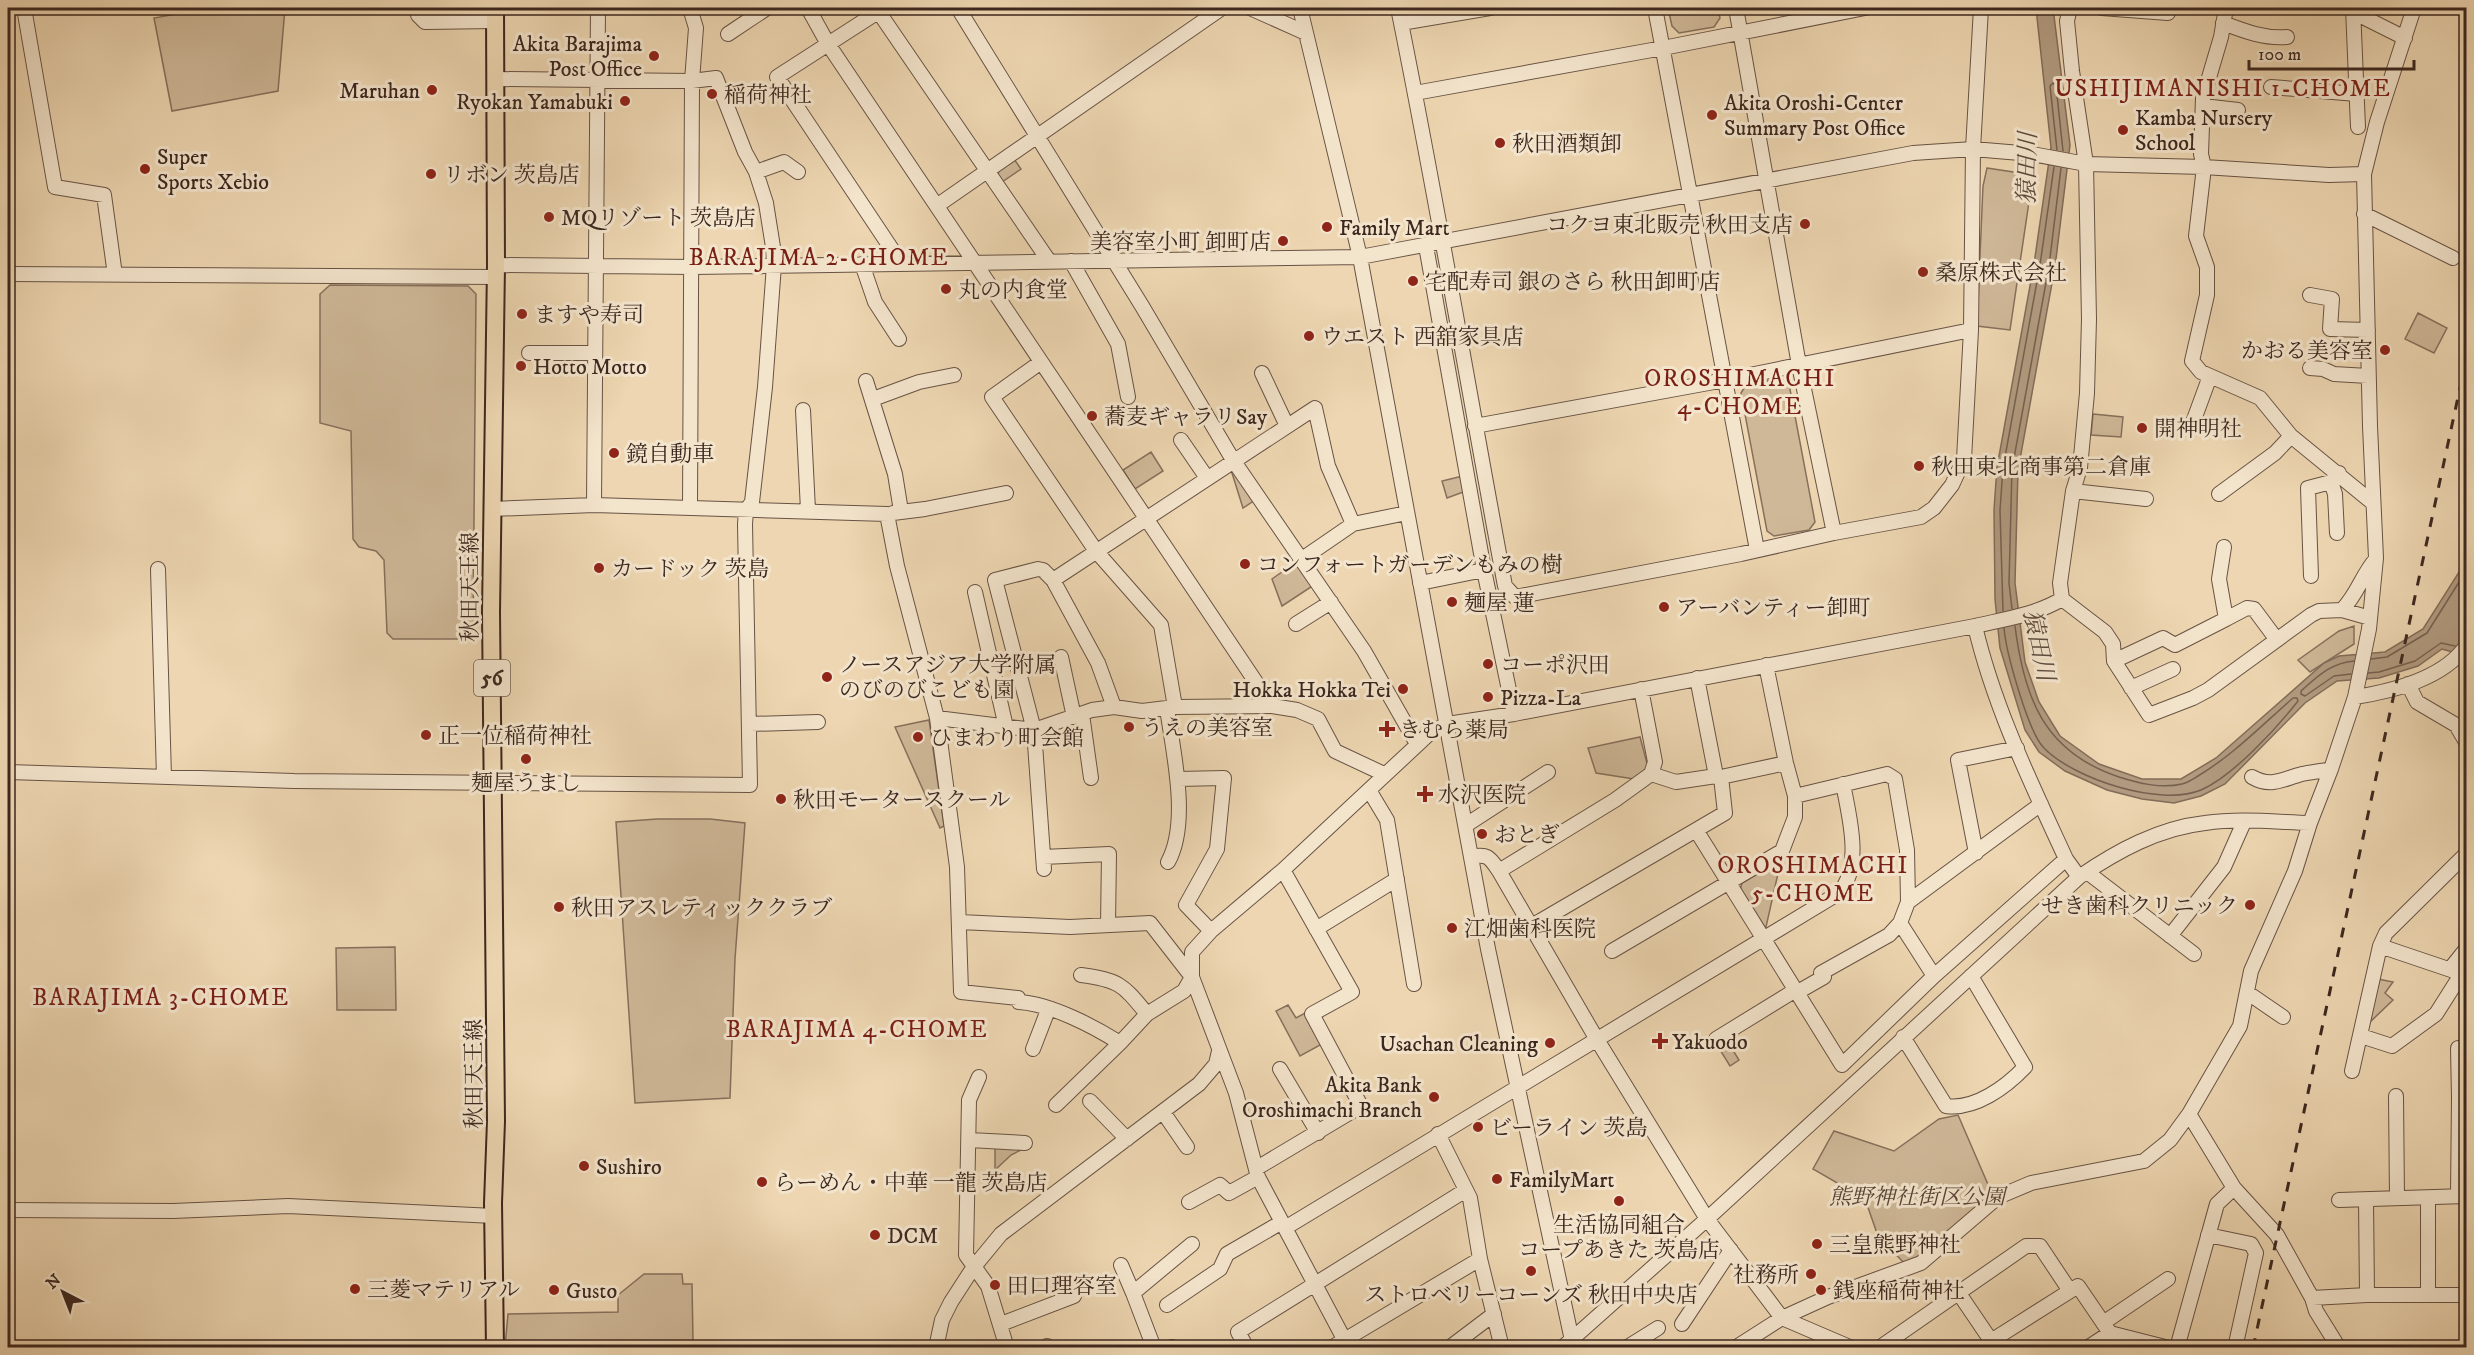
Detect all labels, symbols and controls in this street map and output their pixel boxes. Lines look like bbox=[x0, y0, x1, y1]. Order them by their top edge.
place label: Akita Barajima Post Office bbox=[513, 31, 643, 83]
scale bar bbox=[2249, 33, 2414, 71]
text: 100 m bbox=[2258, 44, 2301, 66]
marker: Akita Barajima Post Office bbox=[647, 49, 661, 63]
district label: USHIJIMANISHI 1-CHOME bbox=[2055, 74, 2391, 104]
place label: Maruhan bbox=[339, 78, 420, 105]
place label: 稲荷神社 bbox=[724, 82, 812, 109]
marker: Maruhan bbox=[425, 83, 439, 97]
marker: 稲荷神社 bbox=[705, 87, 719, 101]
place label: Ryokan Yamabuki bbox=[456, 89, 613, 116]
place label: Akita Oroshi-Center Summary Post Office bbox=[1724, 90, 1905, 142]
marker: Ryokan Yamabuki bbox=[618, 94, 632, 108]
place label: Kamba Nursery School bbox=[2135, 105, 2273, 157]
marker: Akita Oroshi-Center Summary Post Office bbox=[1705, 108, 1719, 122]
marker: Kamba Nursery School bbox=[2116, 123, 2130, 137]
water label: 猿田川 bbox=[2012, 129, 2044, 204]
place label: 秋田酒類卸 bbox=[1512, 131, 1622, 158]
marker: 秋田酒類卸 bbox=[1493, 136, 1507, 150]
place label: Super Sports Xebio bbox=[157, 144, 269, 196]
marker: Super Sports Xebio bbox=[138, 162, 152, 176]
place label: リボン 茨島店 bbox=[443, 162, 580, 189]
marker: リボン 茨島店 bbox=[424, 167, 438, 181]
place label: MQリゾート 茨島店 bbox=[561, 205, 756, 232]
marker: MQリゾート 茨島店 bbox=[542, 210, 556, 224]
place label: コクヨ東北販売 秋田支店 bbox=[1546, 212, 1793, 239]
place label: Family Mart bbox=[1339, 215, 1450, 242]
marker: コクヨ東北販売 秋田支店 bbox=[1798, 217, 1812, 231]
marker: Family Mart bbox=[1320, 220, 1334, 234]
place label: 美容室小町 卸町店 bbox=[1090, 229, 1271, 256]
marker: 美容室小町 卸町店 bbox=[1276, 234, 1290, 248]
district label: BARAJIMA 2-CHOME bbox=[689, 243, 949, 273]
place label: 桑原株式会社 bbox=[1935, 260, 2067, 287]
marker: 桑原株式会社 bbox=[1916, 265, 1930, 279]
place label: 宅配寿司 銀のさら 秋田卸町店 bbox=[1425, 269, 1720, 296]
marker: 宅配寿司 銀のさら 秋田卸町店 bbox=[1406, 274, 1420, 288]
place label: 丸の内食堂 bbox=[958, 277, 1068, 304]
marker: 丸の内食堂 bbox=[939, 282, 953, 296]
place label: ますや寿司 bbox=[534, 302, 644, 329]
marker: ますや寿司 bbox=[515, 307, 529, 321]
place label: ウエスト 西舘家具店 bbox=[1321, 324, 1524, 351]
marker: ウエスト 西舘家具店 bbox=[1302, 329, 1316, 343]
place label: かおる美容室 bbox=[2241, 338, 2373, 365]
marker: かおる美容室 bbox=[2378, 343, 2392, 357]
place label: Hotto Motto bbox=[533, 354, 647, 381]
marker: Hotto Motto bbox=[514, 359, 528, 373]
district label: OROSHIMACHI 4-CHOME bbox=[1644, 364, 1836, 422]
place label: 蕎麦ギャラリSay bbox=[1104, 404, 1268, 431]
marker: 蕎麦ギャラリSay bbox=[1085, 409, 1099, 423]
place label: 開神明社 bbox=[2154, 416, 2242, 443]
marker: 開神明社 bbox=[2135, 421, 2149, 435]
place label: 鏡自動車 bbox=[626, 441, 714, 468]
marker: 鏡自動車 bbox=[607, 446, 621, 460]
place label: 秋田東北商事第二倉庫 bbox=[1931, 454, 2151, 481]
marker: 秋田東北商事第二倉庫 bbox=[1912, 459, 1926, 473]
street label: 秋田天王線 bbox=[457, 532, 484, 642]
place label: コンフォートガーデンもみの樹 bbox=[1257, 552, 1563, 579]
place label: カードック 茨島 bbox=[611, 556, 769, 583]
marker: コンフォートガーデンもみの樹 bbox=[1238, 557, 1252, 571]
marker: カードック 茨島 bbox=[592, 561, 606, 575]
place label: 麺屋 蓮 bbox=[1464, 590, 1535, 617]
marker: 麺屋 蓮 bbox=[1445, 595, 1459, 609]
place label: アーバンティー卸町 bbox=[1676, 595, 1870, 622]
marker: アーバンティー卸町 bbox=[1657, 600, 1671, 614]
water label: 猿田川 bbox=[2016, 607, 2061, 686]
place label: ノースアジア大学附属 のびのびこども園 bbox=[839, 652, 1056, 704]
place label: コーポ沢田 bbox=[1500, 652, 1610, 679]
marker: コーポ沢田 bbox=[1481, 657, 1495, 671]
road number: 56 bbox=[474, 660, 510, 696]
marker: ノースアジア大学附属 のびのびこども園 bbox=[820, 670, 834, 684]
place label: Hokka Hokka Tei bbox=[1233, 677, 1391, 704]
marker: Hokka Hokka Tei bbox=[1396, 682, 1410, 696]
place label: Pizza-La bbox=[1500, 685, 1582, 712]
marker: Pizza-La bbox=[1481, 690, 1495, 704]
place label: うえの美容室 bbox=[1141, 715, 1273, 742]
place label: きむら薬局 bbox=[1399, 717, 1509, 744]
marker: うえの美容室 bbox=[1122, 720, 1136, 734]
marker: きむら薬局 bbox=[1380, 722, 1394, 736]
place label: 正一位稲荷神社 bbox=[438, 723, 592, 750]
place label: ひまわり町会館 bbox=[930, 725, 1084, 752]
marker: 正一位稲荷神社 bbox=[419, 728, 433, 742]
marker: ひまわり町会館 bbox=[911, 730, 925, 744]
marker: 麺屋うまし bbox=[519, 752, 533, 766]
place label: 麺屋うまし bbox=[471, 770, 581, 797]
place label: 水沢医院 bbox=[1438, 782, 1526, 809]
marker: 水沢医院 bbox=[1416, 785, 1434, 803]
place label: 秋田モータースクール bbox=[793, 787, 1011, 814]
marker: 秋田モータースクール bbox=[774, 792, 788, 806]
place label: おとぎ bbox=[1494, 822, 1560, 849]
marker: おとぎ bbox=[1475, 827, 1489, 841]
district label: OROSHIMACHI 5-CHOME bbox=[1717, 851, 1909, 909]
place label: せき歯科クリニック bbox=[2041, 893, 2238, 920]
place label: 秋田アスレティッククラブ bbox=[571, 895, 832, 922]
marker: せき歯科クリニック bbox=[2243, 898, 2257, 912]
marker: 秋田アスレティッククラブ bbox=[552, 900, 566, 914]
place label: 江畑歯科医院 bbox=[1464, 916, 1596, 943]
marker: 江畑歯科医院 bbox=[1445, 921, 1459, 935]
district label: BARAJIMA 3-CHOME bbox=[32, 983, 290, 1013]
district label: BARAJIMA 4-CHOME bbox=[726, 1015, 988, 1045]
street label: 秋田天王線 bbox=[461, 1019, 488, 1129]
place label: Yakuodo bbox=[1672, 1029, 1748, 1056]
place label: Usachan Cleaning bbox=[1379, 1031, 1538, 1058]
marker: Yakuodo bbox=[1653, 1034, 1667, 1048]
marker: Usachan Cleaning bbox=[1543, 1036, 1557, 1050]
place label: Akita Bank Oroshimachi Branch bbox=[1242, 1072, 1422, 1124]
marker: Akita Bank Oroshimachi Branch bbox=[1427, 1090, 1441, 1104]
place label: ビーライン 茨島 bbox=[1490, 1115, 1647, 1142]
marker: ビーライン 茨島 bbox=[1471, 1120, 1485, 1134]
place label: Sushiro bbox=[596, 1154, 662, 1181]
marker: Sushiro bbox=[577, 1159, 591, 1173]
place label: FamilyMart bbox=[1509, 1167, 1614, 1194]
place label: らーめん・中華 一龍 茨島店 bbox=[774, 1170, 1047, 1197]
marker: FamilyMart bbox=[1490, 1172, 1504, 1186]
marker: らーめん・中華 一龍 茨島店 bbox=[755, 1175, 769, 1189]
park label: 熊野神社街区公園 bbox=[1829, 1184, 2008, 1211]
marker: 生活協同組合 コープあきた 茨島店 bbox=[1612, 1194, 1626, 1208]
place label: 生活協同組合 コープあきた 茨島店 bbox=[1518, 1212, 1720, 1264]
place label: DCM bbox=[887, 1223, 938, 1250]
marker: DCM bbox=[868, 1228, 882, 1242]
place label: 三皇熊野神社 bbox=[1829, 1232, 1961, 1259]
marker: 三皇熊野神社 bbox=[1810, 1237, 1824, 1251]
north arrow bbox=[33, 1262, 93, 1322]
place label: 社務所 bbox=[1733, 1262, 1799, 1289]
marker: ストロベリーコーンズ 秋田中央店 bbox=[1524, 1264, 1538, 1278]
marker: 社務所 bbox=[1804, 1267, 1818, 1281]
text: N bbox=[42, 1270, 65, 1293]
place label: 田口理容室 bbox=[1007, 1273, 1117, 1300]
place label: 三菱マテリアル bbox=[367, 1277, 520, 1304]
place label: Gusto bbox=[566, 1278, 617, 1305]
marker: 田口理容室 bbox=[988, 1278, 1002, 1292]
place label: 銭座稲荷神社 bbox=[1833, 1278, 1965, 1305]
marker: 三菱マテリアル bbox=[348, 1282, 362, 1296]
place label: ストロベリーコーンズ 秋田中央店 bbox=[1364, 1282, 1698, 1309]
marker: Gusto bbox=[547, 1283, 561, 1297]
marker: 銭座稲荷神社 bbox=[1814, 1283, 1828, 1297]

